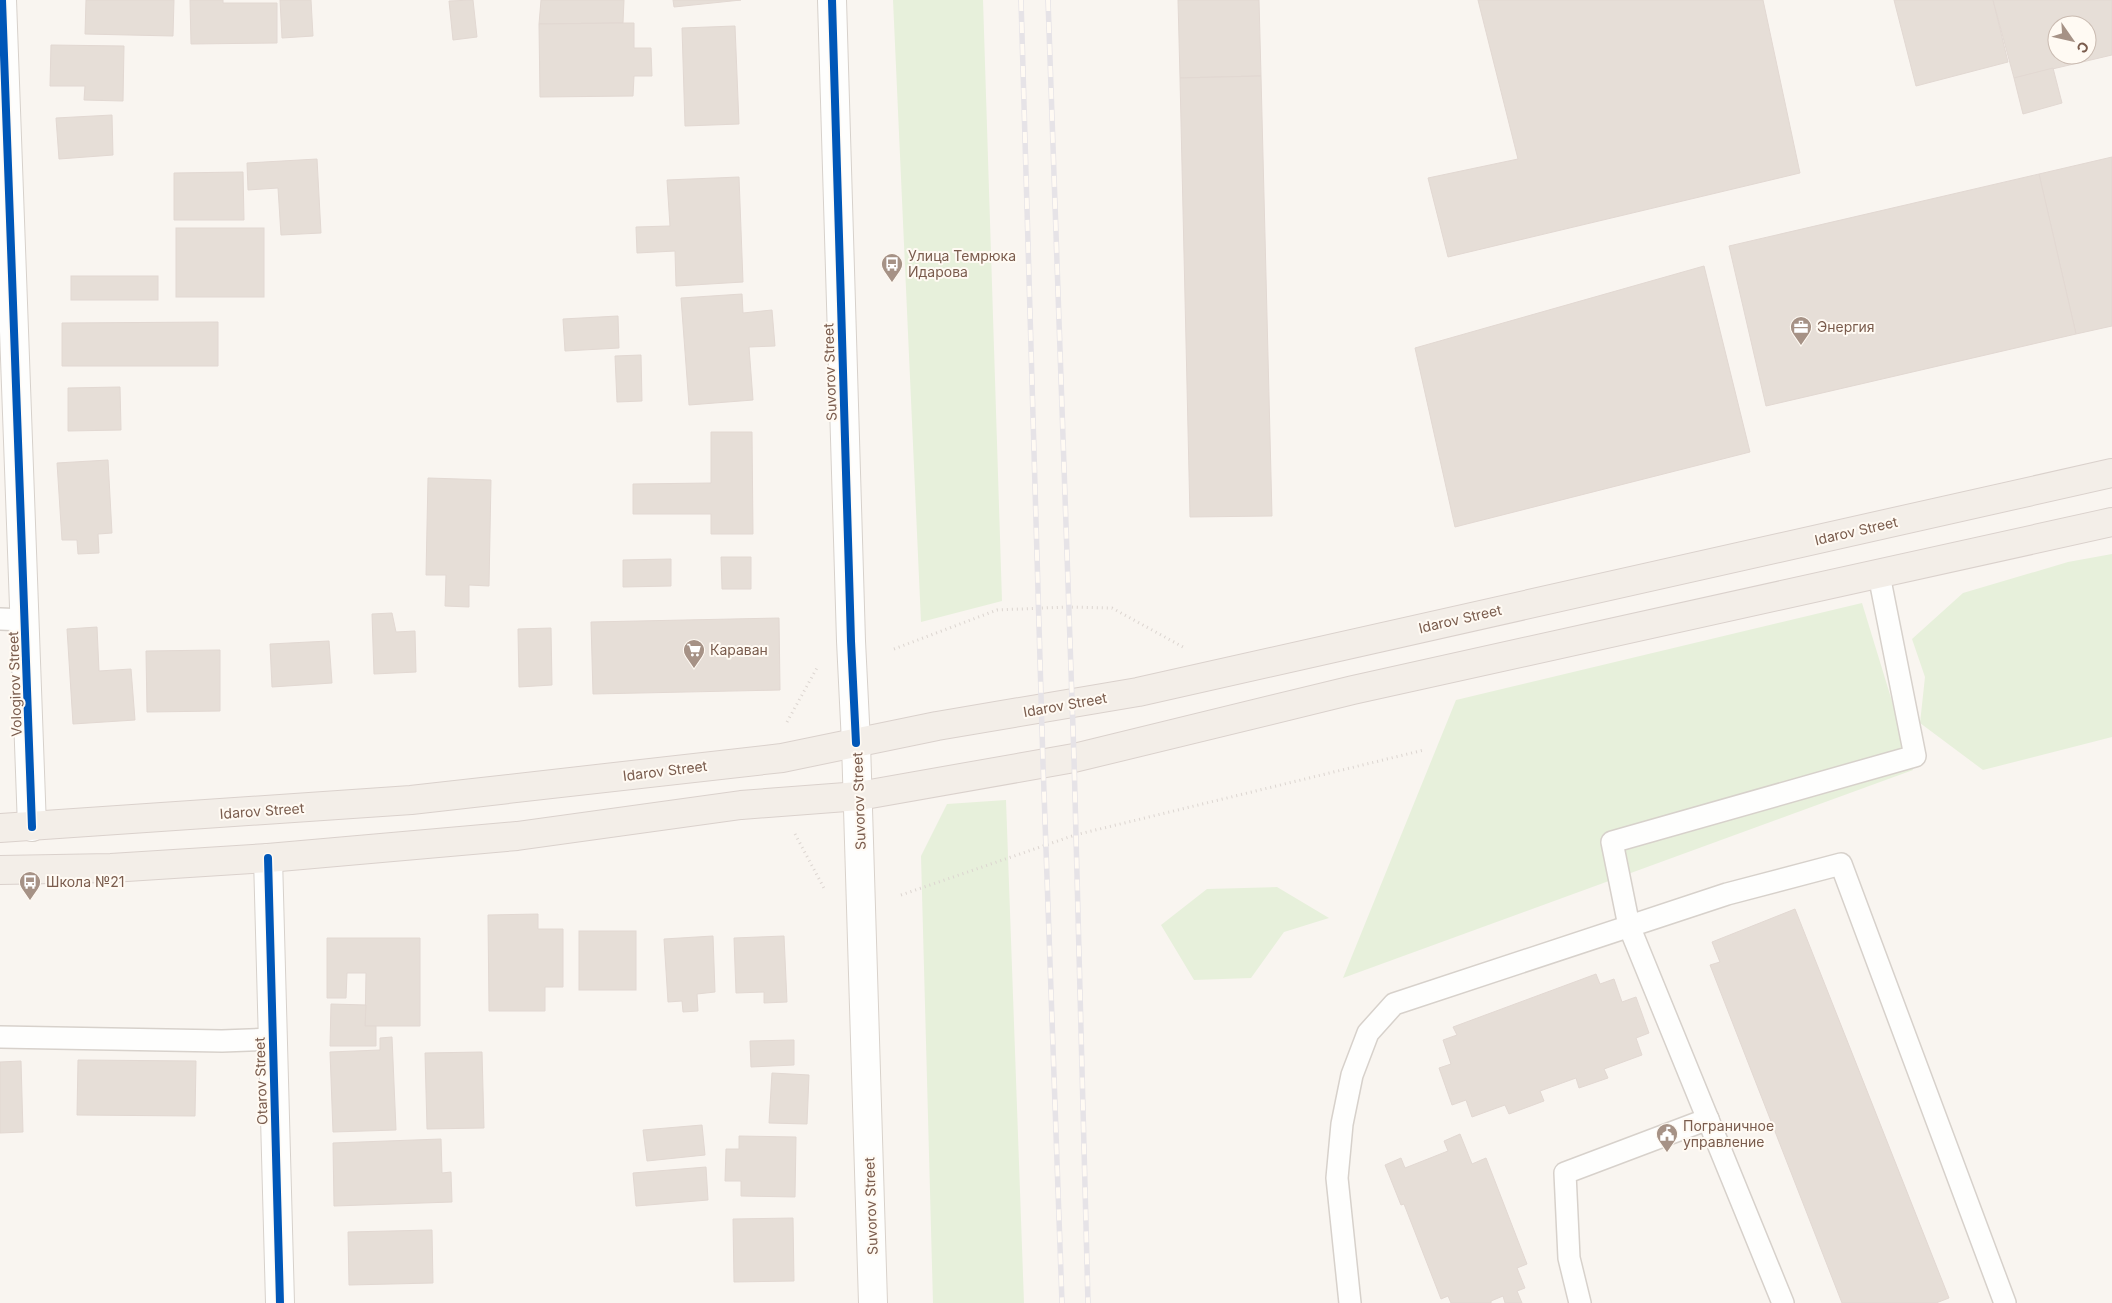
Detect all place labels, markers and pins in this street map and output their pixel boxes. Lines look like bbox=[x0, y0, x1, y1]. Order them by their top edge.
place label: Улица Темрюка Идарова bbox=[908, 247, 1016, 280]
bus stop icon: Улица Темрюка Идарова bbox=[880, 252, 904, 283]
office icon: Энергия bbox=[1789, 315, 1813, 346]
place label: Энергия bbox=[1817, 318, 1875, 335]
supermarket icon: Караван bbox=[682, 638, 706, 669]
place label: Караван bbox=[710, 641, 768, 658]
bus stop icon: Школа №21 bbox=[18, 870, 42, 901]
place label: Школа №21 bbox=[46, 873, 124, 890]
place label: Пограничное управление bbox=[1683, 1117, 1774, 1150]
public building icon: Пограничное управление bbox=[1655, 1122, 1679, 1153]

